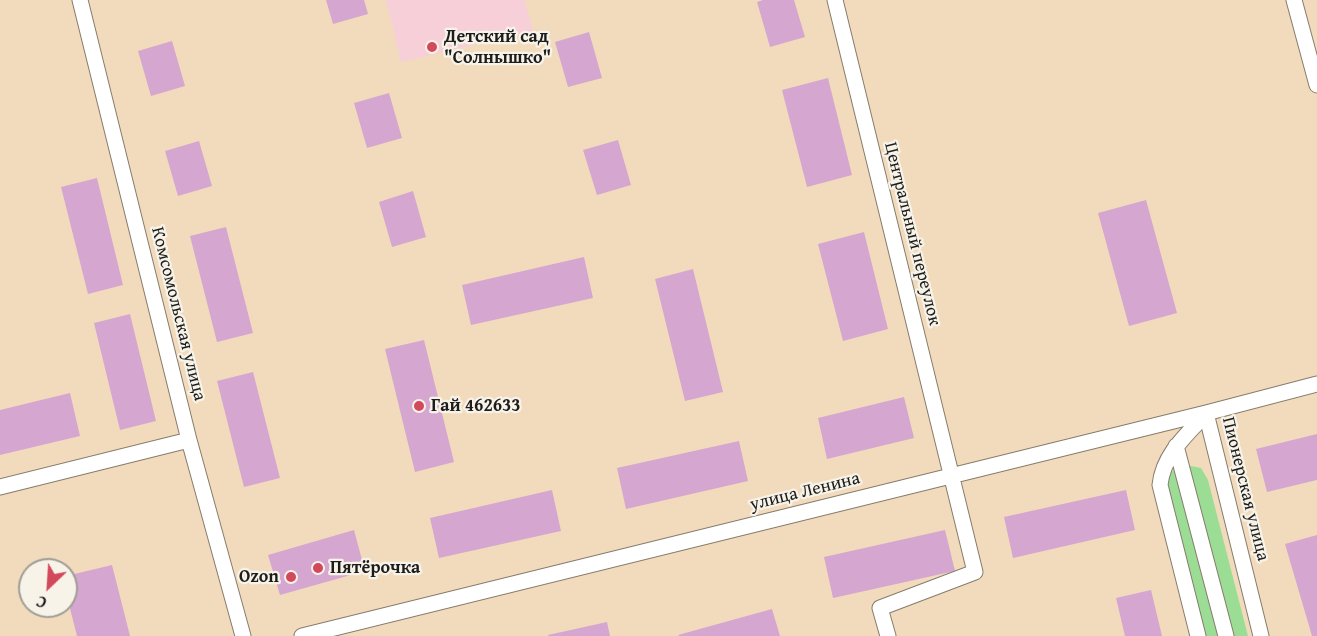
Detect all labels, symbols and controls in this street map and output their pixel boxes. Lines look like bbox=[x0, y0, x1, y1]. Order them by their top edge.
place label: Детский сад "Солнышко" bbox=[444, 26, 551, 68]
marker: Детский сад "Солнышко" bbox=[425, 40, 439, 54]
street label: Центральный переулок bbox=[879, 140, 945, 328]
street label: Комсомольская улица bbox=[146, 225, 210, 403]
place label: Гай 462633 bbox=[431, 395, 521, 417]
marker: Гай 462633 bbox=[412, 399, 426, 413]
street label: Пионерская улица bbox=[1217, 415, 1273, 563]
street label: улица Ленина bbox=[748, 468, 862, 516]
place label: Пятёрочка bbox=[330, 557, 420, 579]
north arrow bbox=[18, 558, 78, 618]
marker: Пятёрочка bbox=[311, 561, 325, 575]
place label: Ozon bbox=[239, 566, 279, 588]
marker: Ozon bbox=[284, 570, 298, 584]
text: С bbox=[32, 590, 50, 615]

